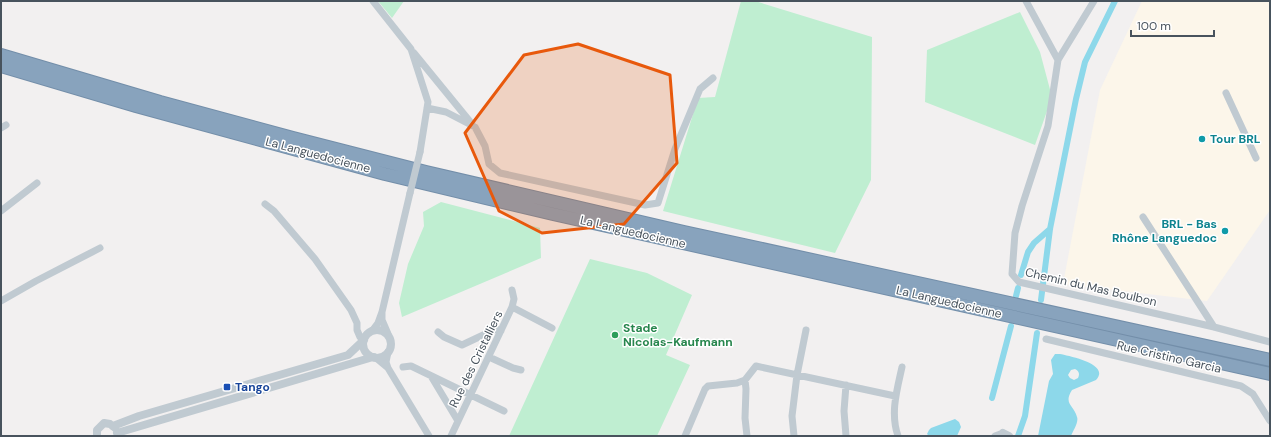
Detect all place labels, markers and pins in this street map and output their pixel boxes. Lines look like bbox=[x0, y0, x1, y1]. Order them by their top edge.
place label: Tour BRL bbox=[1210, 131, 1261, 147]
marker: Tour BRL bbox=[1197, 134, 1207, 144]
place label: BRL - Bas Rhône Languedoc bbox=[1112, 216, 1217, 246]
marker: BRL - Bas Rhône Languedoc bbox=[1220, 226, 1230, 236]
place label: Stade Nicolas-Kaufmann bbox=[623, 320, 733, 350]
marker: Stade Nicolas-Kaufmann bbox=[610, 330, 620, 340]
place label: Tango bbox=[235, 379, 270, 395]
marker: Tango bbox=[222, 382, 232, 392]

